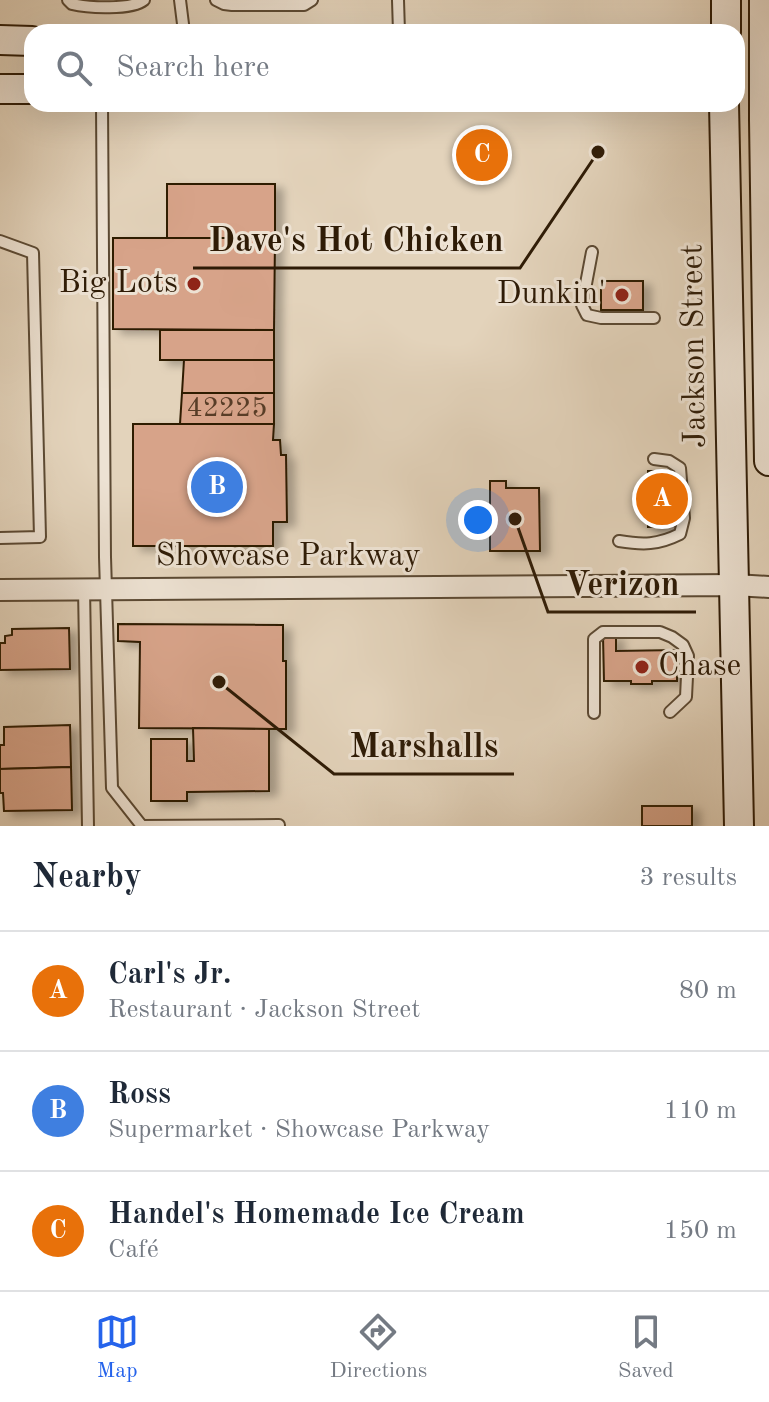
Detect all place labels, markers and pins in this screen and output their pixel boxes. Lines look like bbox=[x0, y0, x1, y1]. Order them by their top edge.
pin: C bbox=[456, 125, 508, 185]
callout: Dave's Hot Chicken bbox=[193, 210, 520, 268]
place label: Big Lots bbox=[59, 268, 178, 300]
marker: Big Lots bbox=[185, 275, 203, 293]
place label: Dunkin' bbox=[496, 279, 606, 311]
marker: Dunkin' bbox=[613, 286, 631, 304]
pin: B bbox=[191, 457, 243, 517]
pin: A bbox=[636, 469, 688, 529]
callout: Verizon bbox=[548, 554, 696, 612]
place label: Chase bbox=[658, 651, 741, 683]
marker: Chase bbox=[633, 658, 651, 676]
callout: Marshalls bbox=[334, 716, 514, 774]

